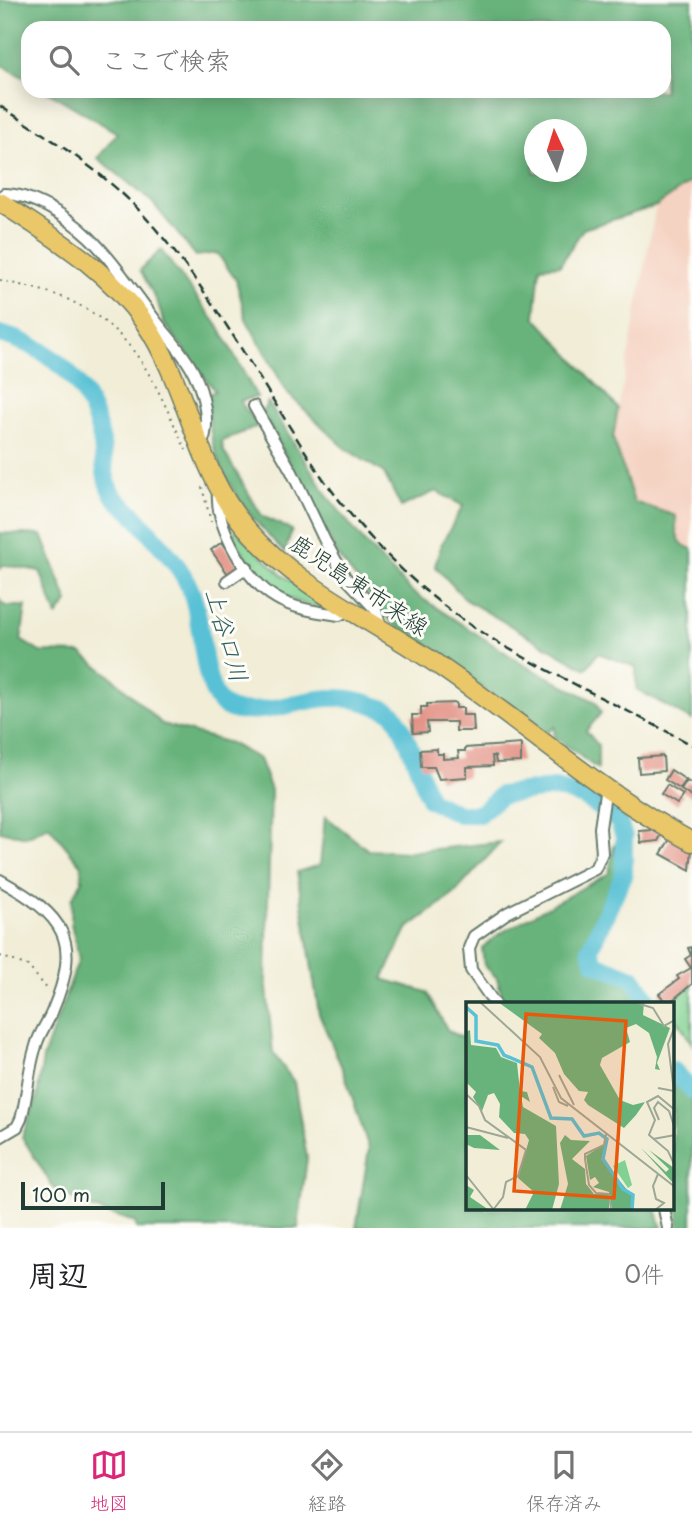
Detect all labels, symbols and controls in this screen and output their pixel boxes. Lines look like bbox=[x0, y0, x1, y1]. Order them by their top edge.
search box bbox=[21, 21, 671, 98]
text: ここで検索 bbox=[101, 40, 231, 79]
icon: search bbox=[45, 41, 83, 79]
north arrow bbox=[524, 119, 587, 182]
street label: 鹿児島東市来線 bbox=[283, 524, 437, 644]
water label: 上谷口川 bbox=[197, 584, 259, 686]
inset map bbox=[466, 1002, 674, 1210]
scale bar bbox=[21, 1179, 164, 1211]
text: 100 m bbox=[32, 1180, 90, 1208]
text: 周辺 bbox=[28, 1251, 88, 1296]
text: 0件 bbox=[624, 1256, 664, 1291]
tab: 地図 bbox=[90, 1446, 128, 1516]
tab: 経路 bbox=[308, 1446, 346, 1516]
tab: 保存済み bbox=[526, 1446, 602, 1516]

